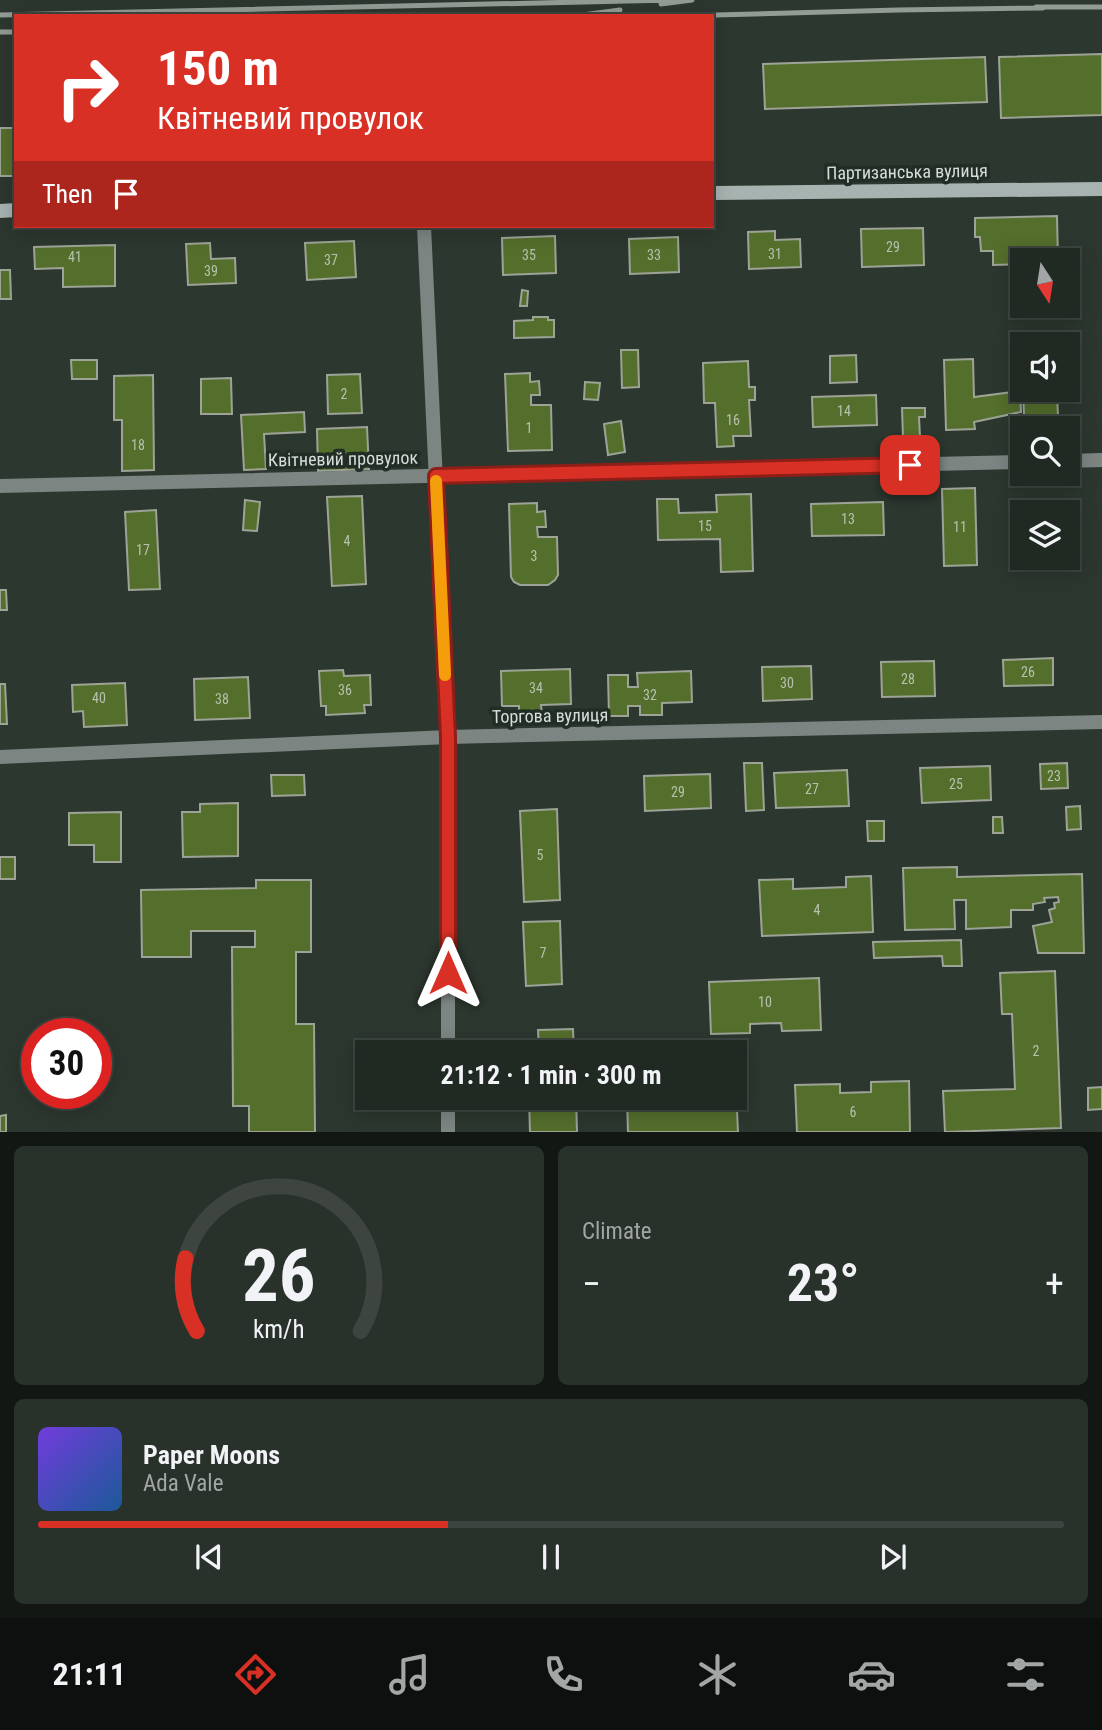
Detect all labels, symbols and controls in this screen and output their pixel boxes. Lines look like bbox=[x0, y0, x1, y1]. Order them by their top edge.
text: 150 m bbox=[157, 40, 279, 97]
icon: right bbox=[42, 42, 133, 133]
text: Квітневий провулок bbox=[157, 99, 424, 137]
street label: Партизанська вулиця bbox=[826, 160, 988, 183]
icon: arrive bbox=[107, 175, 145, 213]
text: Then bbox=[42, 179, 93, 209]
house number: 29 bbox=[886, 239, 900, 255]
house number: 31 bbox=[768, 246, 782, 262]
house number: 35 bbox=[522, 247, 536, 263]
house number: 33 bbox=[647, 247, 661, 263]
north arrow bbox=[1010, 248, 1080, 318]
map controls bbox=[1010, 248, 1080, 570]
house number: 41 bbox=[68, 249, 82, 265]
house number: 37 bbox=[324, 252, 338, 268]
house number: 39 bbox=[204, 263, 218, 279]
button: sound bbox=[1010, 332, 1080, 402]
house number: 2 bbox=[341, 386, 348, 402]
house number: 14 bbox=[837, 403, 851, 419]
house number: 16 bbox=[726, 412, 740, 428]
button: search bbox=[1010, 416, 1080, 486]
house number: 1 bbox=[526, 420, 532, 436]
pin bbox=[880, 435, 940, 495]
house number: 18 bbox=[131, 437, 145, 453]
icon: arrive bbox=[891, 446, 929, 484]
street label: Квітневий провулок bbox=[268, 447, 419, 470]
button: layers bbox=[1010, 500, 1080, 570]
house number: 13 bbox=[841, 511, 855, 527]
house number: 15 bbox=[698, 518, 712, 534]
house number: 11 bbox=[953, 519, 967, 535]
house number: 4 bbox=[344, 533, 351, 549]
house number: 17 bbox=[136, 542, 150, 558]
house number: 3 bbox=[531, 548, 537, 564]
house number: 26 bbox=[1021, 664, 1035, 680]
house number: 28 bbox=[901, 671, 915, 687]
house number: 30 bbox=[780, 675, 794, 691]
house number: 34 bbox=[529, 680, 543, 696]
house number: 36 bbox=[338, 682, 352, 698]
house number: 32 bbox=[643, 687, 657, 703]
house number: 40 bbox=[92, 690, 106, 706]
house number: 38 bbox=[215, 691, 229, 707]
street label: Торгова вулиця bbox=[492, 704, 608, 727]
house number: 23 bbox=[1047, 768, 1061, 784]
house number: 25 bbox=[949, 776, 963, 792]
house number: 27 bbox=[805, 781, 819, 797]
house number: 29 bbox=[671, 784, 685, 800]
house number: 5 bbox=[537, 847, 544, 863]
house number: 4 bbox=[814, 902, 821, 918]
position arrow bbox=[411, 936, 485, 1010]
house number: 7 bbox=[540, 945, 547, 961]
house number: 10 bbox=[758, 994, 772, 1010]
speed limit sign: 30 bbox=[21, 1018, 112, 1109]
house number: 2 bbox=[1033, 1043, 1040, 1059]
text: 21:12 · 1 min · 300 m bbox=[441, 1060, 661, 1090]
house number: 6 bbox=[850, 1104, 857, 1120]
text: Climate bbox=[582, 1218, 652, 1245]
text: 26 bbox=[242, 1234, 316, 1320]
text: 23° bbox=[787, 1253, 859, 1314]
text: − bbox=[582, 1262, 601, 1306]
text: + bbox=[1045, 1262, 1064, 1306]
text: km/h bbox=[253, 1315, 305, 1344]
text: Paper Moons bbox=[143, 1440, 280, 1470]
text: Ada Vale bbox=[143, 1470, 223, 1497]
icon: previous bbox=[190, 1538, 228, 1576]
icon: pause bbox=[532, 1538, 570, 1576]
icon: next bbox=[874, 1538, 912, 1576]
icon: directions bbox=[231, 1650, 280, 1699]
icon: music bbox=[385, 1650, 434, 1699]
icon: phone bbox=[539, 1650, 588, 1699]
icon: climate bbox=[693, 1650, 742, 1699]
icon: car bbox=[847, 1650, 896, 1699]
icon: filters bbox=[1001, 1650, 1050, 1699]
text: 21:11 bbox=[52, 1655, 126, 1693]

